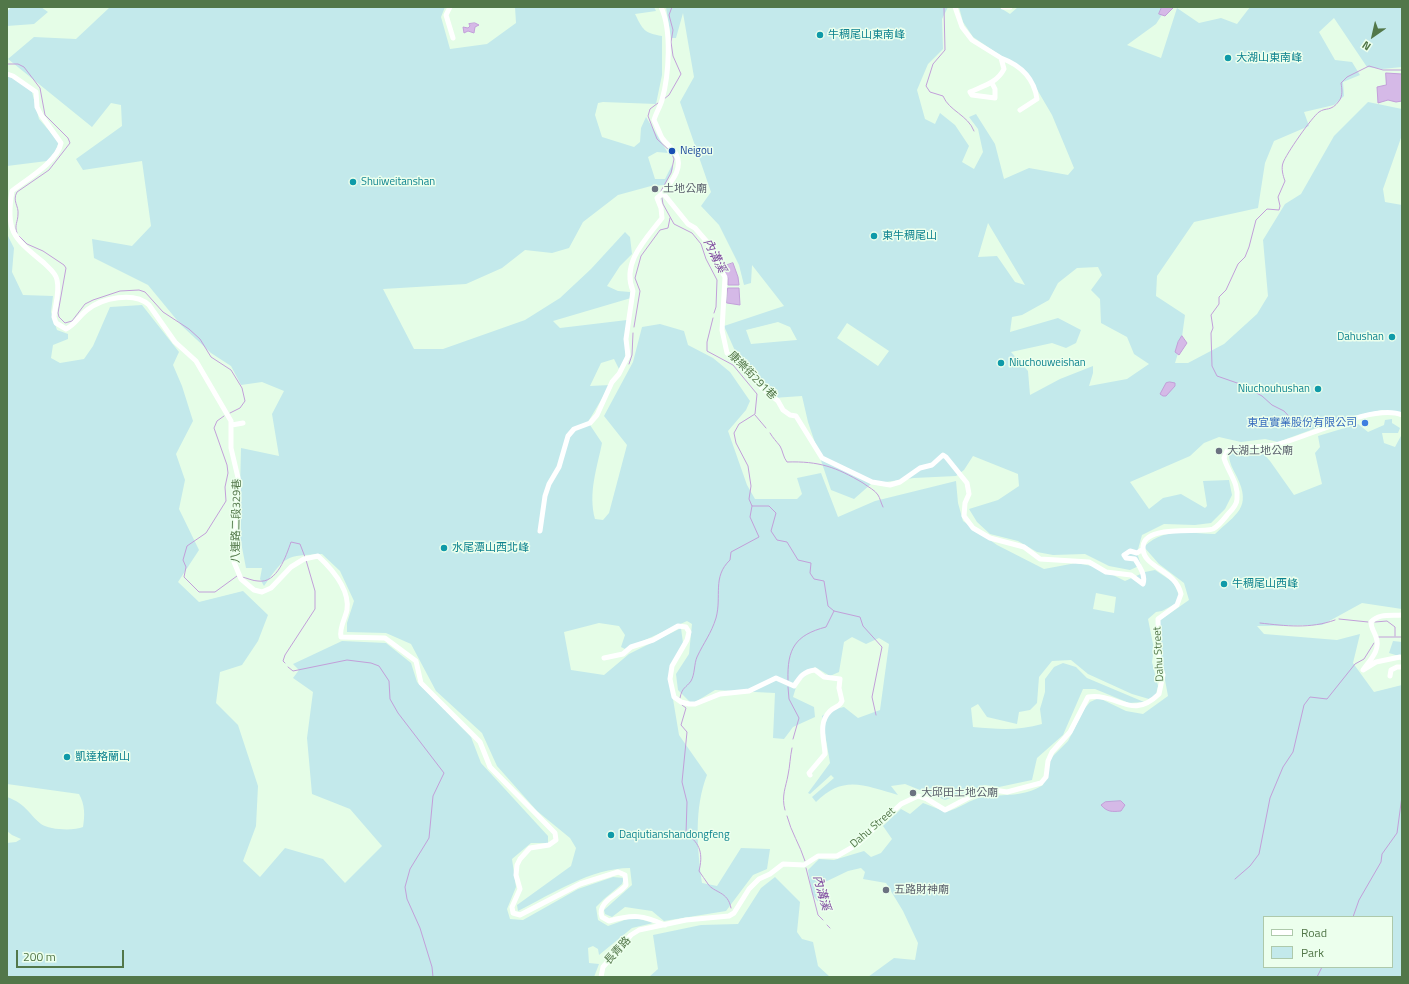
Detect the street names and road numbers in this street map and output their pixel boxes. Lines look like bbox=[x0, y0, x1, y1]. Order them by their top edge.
street label: 康樂街291巷 bbox=[725, 349, 779, 403]
street label: 八連路二段329巷 bbox=[230, 479, 244, 563]
street label: Dahu Street bbox=[1151, 626, 1167, 682]
street label: Dahu Street bbox=[848, 805, 898, 851]
street label: 長青路 bbox=[602, 934, 634, 968]

